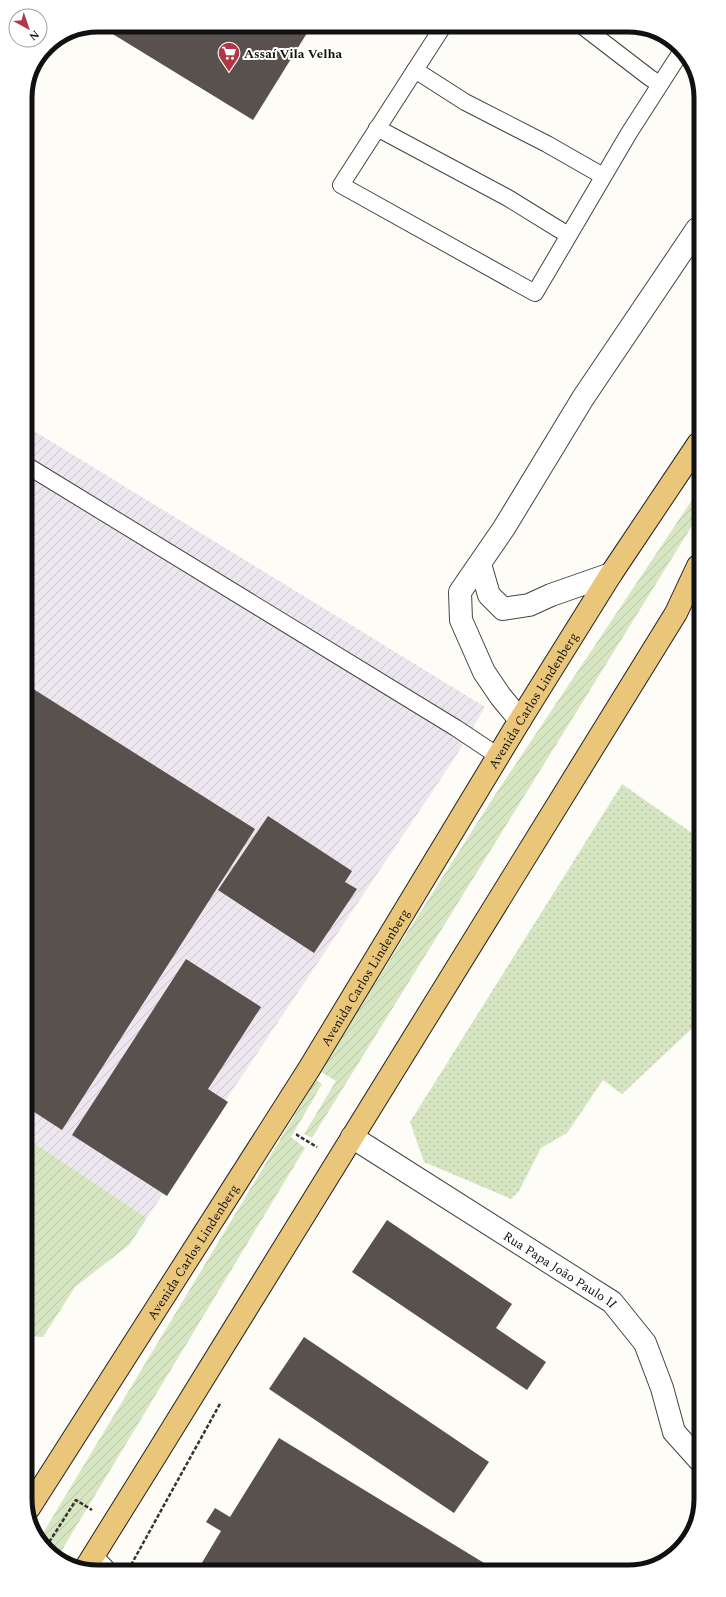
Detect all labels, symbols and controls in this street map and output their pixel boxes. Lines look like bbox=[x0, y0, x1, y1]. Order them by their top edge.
north arrow bbox=[8, 8, 48, 48]
text: N bbox=[25, 26, 43, 45]
supermarket icon: Assaí Vila Velha bbox=[216, 40, 242, 73]
place label: Assaí Vila Velha bbox=[244, 44, 342, 64]
street label: Avenida Carlos Lindenberg bbox=[484, 628, 583, 773]
street label: Avenida Carlos Lindenberg bbox=[316, 905, 415, 1050]
street label: Avenida Carlos Lindenberg bbox=[142, 1180, 244, 1324]
street label: Rua Papa João Paulo II bbox=[499, 1227, 622, 1313]

